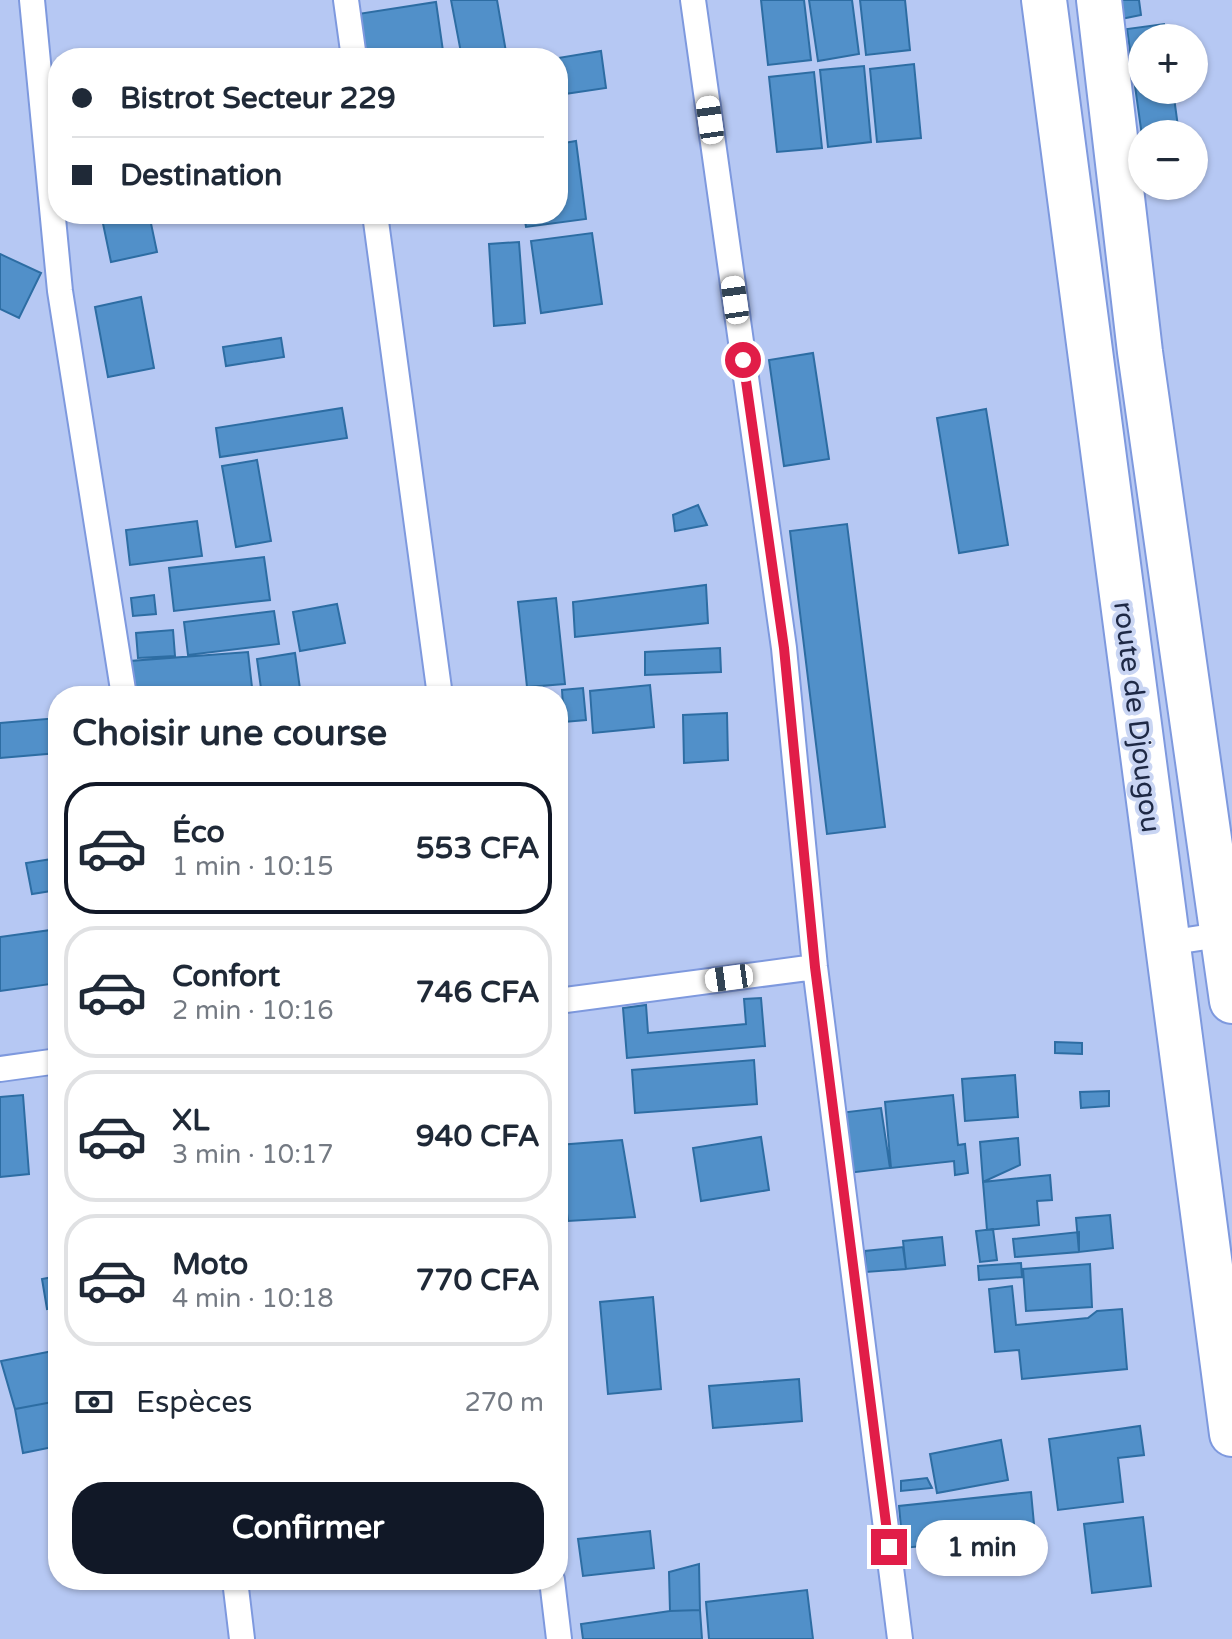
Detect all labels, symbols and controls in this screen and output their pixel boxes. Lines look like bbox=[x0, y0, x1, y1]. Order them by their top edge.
map controls bbox=[1128, 24, 1208, 200]
button: + bbox=[1128, 24, 1208, 104]
text: Bistrot Secteur 229 bbox=[120, 80, 396, 117]
car bbox=[695, 95, 725, 145]
button: − bbox=[1128, 120, 1208, 200]
text: Destination bbox=[120, 157, 282, 194]
car bbox=[720, 275, 750, 325]
route start bbox=[725, 342, 761, 378]
street label: route de Djougou bbox=[1106, 600, 1168, 835]
text: Choisir une course bbox=[72, 712, 387, 755]
icon: car bbox=[76, 812, 148, 884]
text: Éco bbox=[172, 814, 225, 851]
text: 553 CFA bbox=[416, 830, 540, 867]
text: 1 min · 10:15 bbox=[172, 851, 334, 882]
icon: car bbox=[76, 956, 148, 1028]
text: Confort bbox=[172, 958, 280, 995]
car bbox=[704, 963, 754, 993]
text: 746 CFA bbox=[416, 974, 540, 1011]
text: 2 min · 10:16 bbox=[172, 995, 334, 1026]
icon: car bbox=[76, 1100, 148, 1172]
text: XL bbox=[172, 1102, 209, 1139]
text: 940 CFA bbox=[416, 1118, 540, 1155]
text: 3 min · 10:17 bbox=[172, 1139, 334, 1170]
icon: car bbox=[76, 1244, 148, 1316]
text: Moto bbox=[172, 1246, 248, 1283]
text: 770 CFA bbox=[416, 1262, 540, 1299]
text: 4 min · 10:18 bbox=[172, 1283, 334, 1314]
icon: cash bbox=[72, 1380, 116, 1424]
text: Espèces bbox=[136, 1384, 253, 1421]
text: 270 m bbox=[464, 1387, 544, 1418]
button: Confirmer bbox=[72, 1482, 544, 1574]
callout: 1 min bbox=[917, 1519, 1049, 1575]
route end bbox=[871, 1529, 907, 1565]
text: 1 min bbox=[947, 1532, 1017, 1563]

